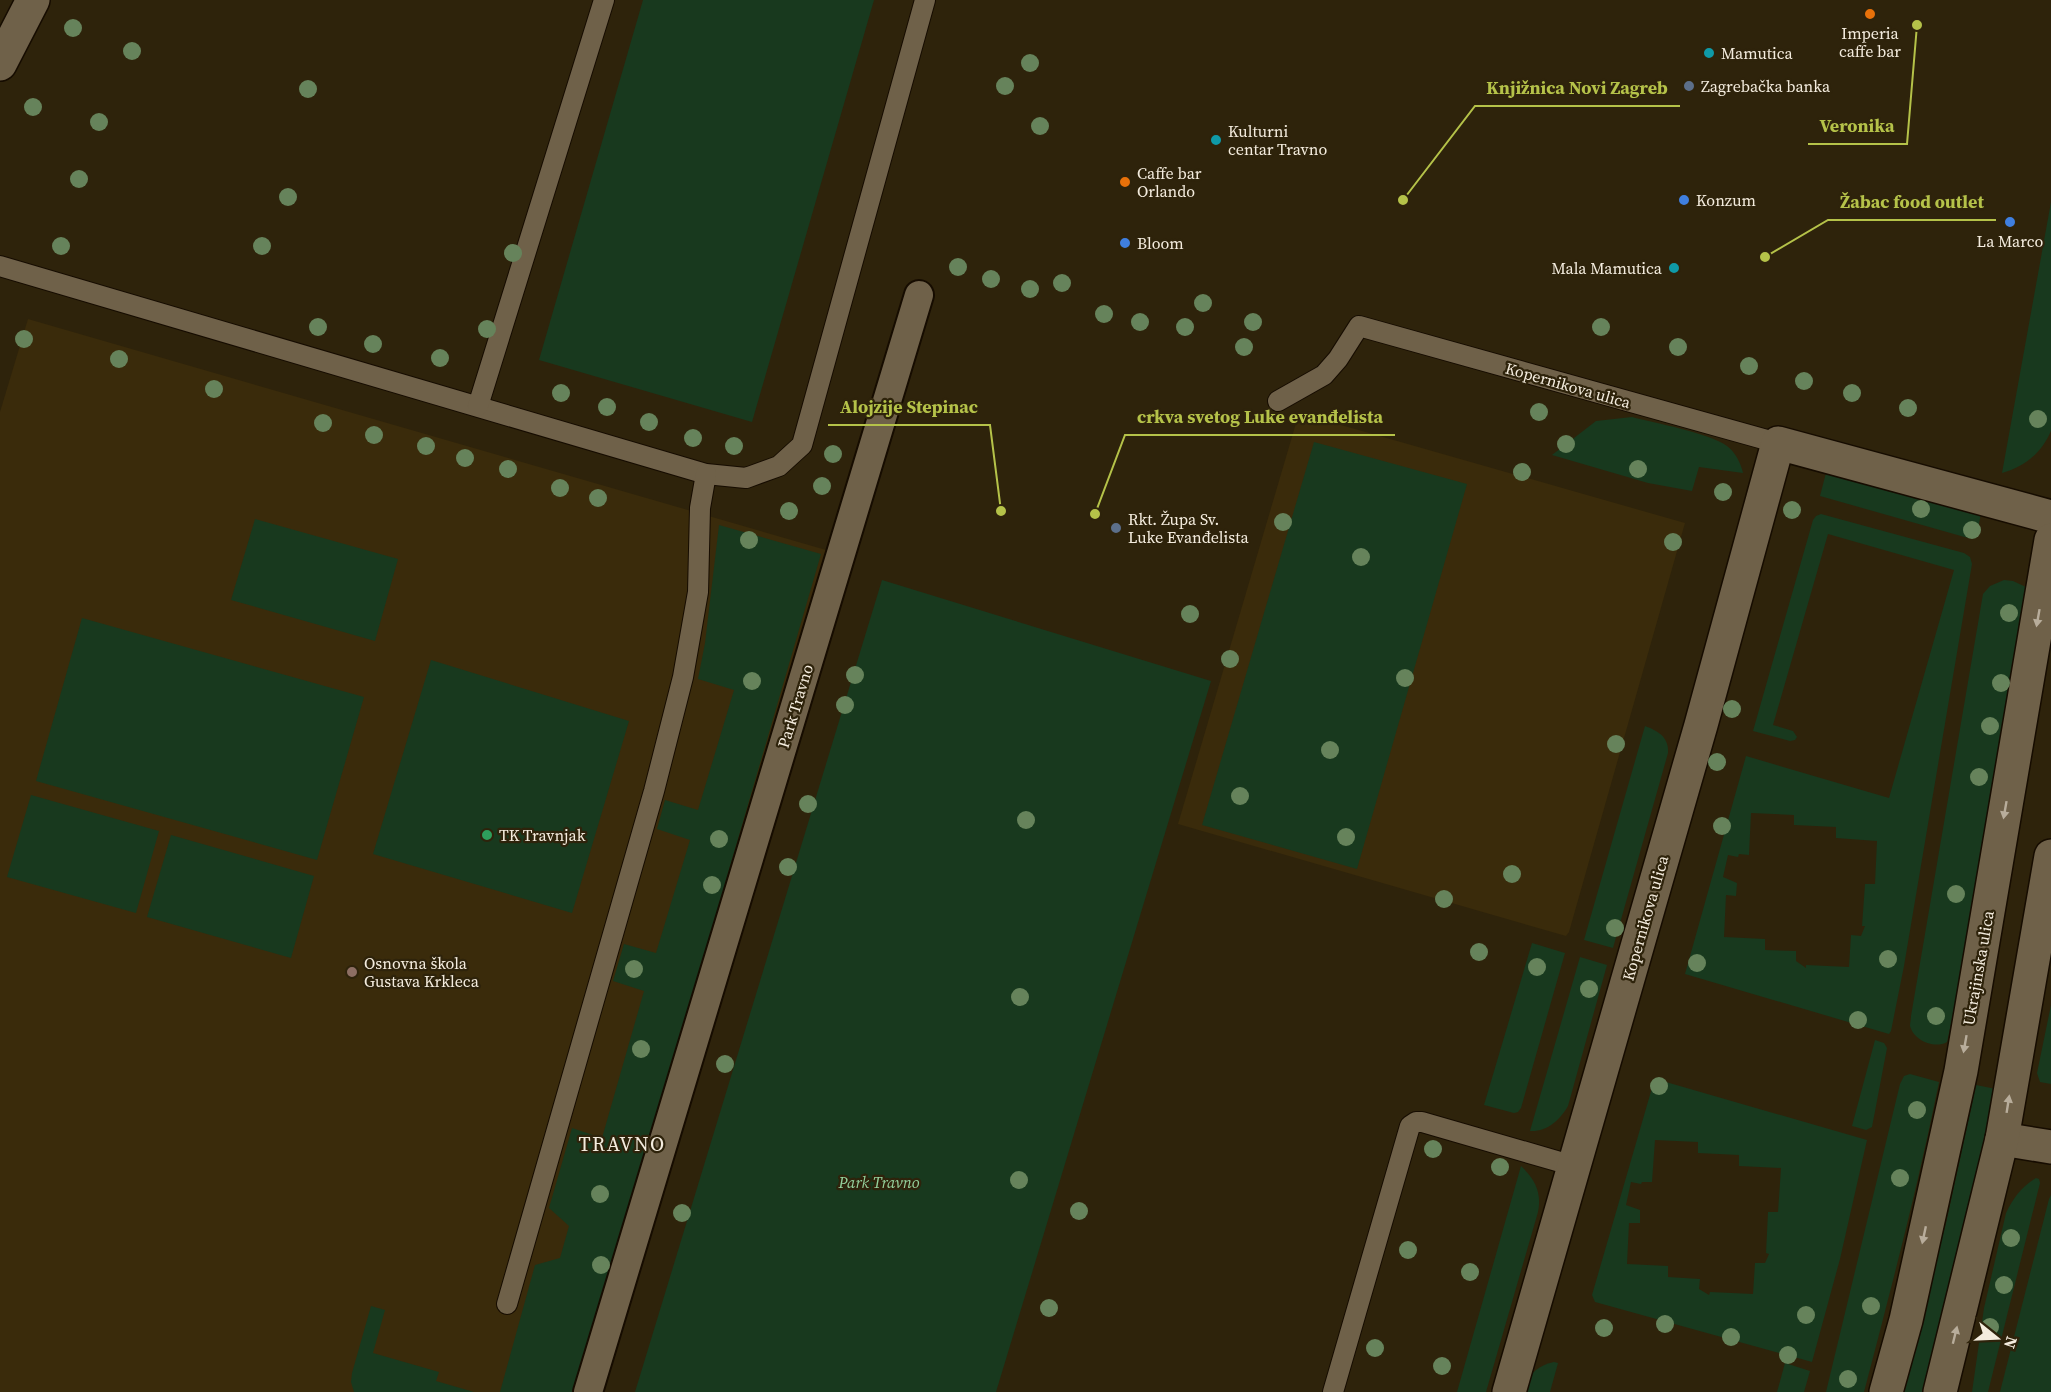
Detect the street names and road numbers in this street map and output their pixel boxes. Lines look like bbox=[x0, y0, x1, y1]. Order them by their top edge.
street label: Kopernikova ulica bbox=[1503, 357, 1634, 414]
street label: Park Travno bbox=[772, 661, 818, 751]
street label: Kopernikova ulica bbox=[1617, 852, 1674, 983]
street label: Ukrajinska ulica bbox=[1957, 908, 1999, 1027]

